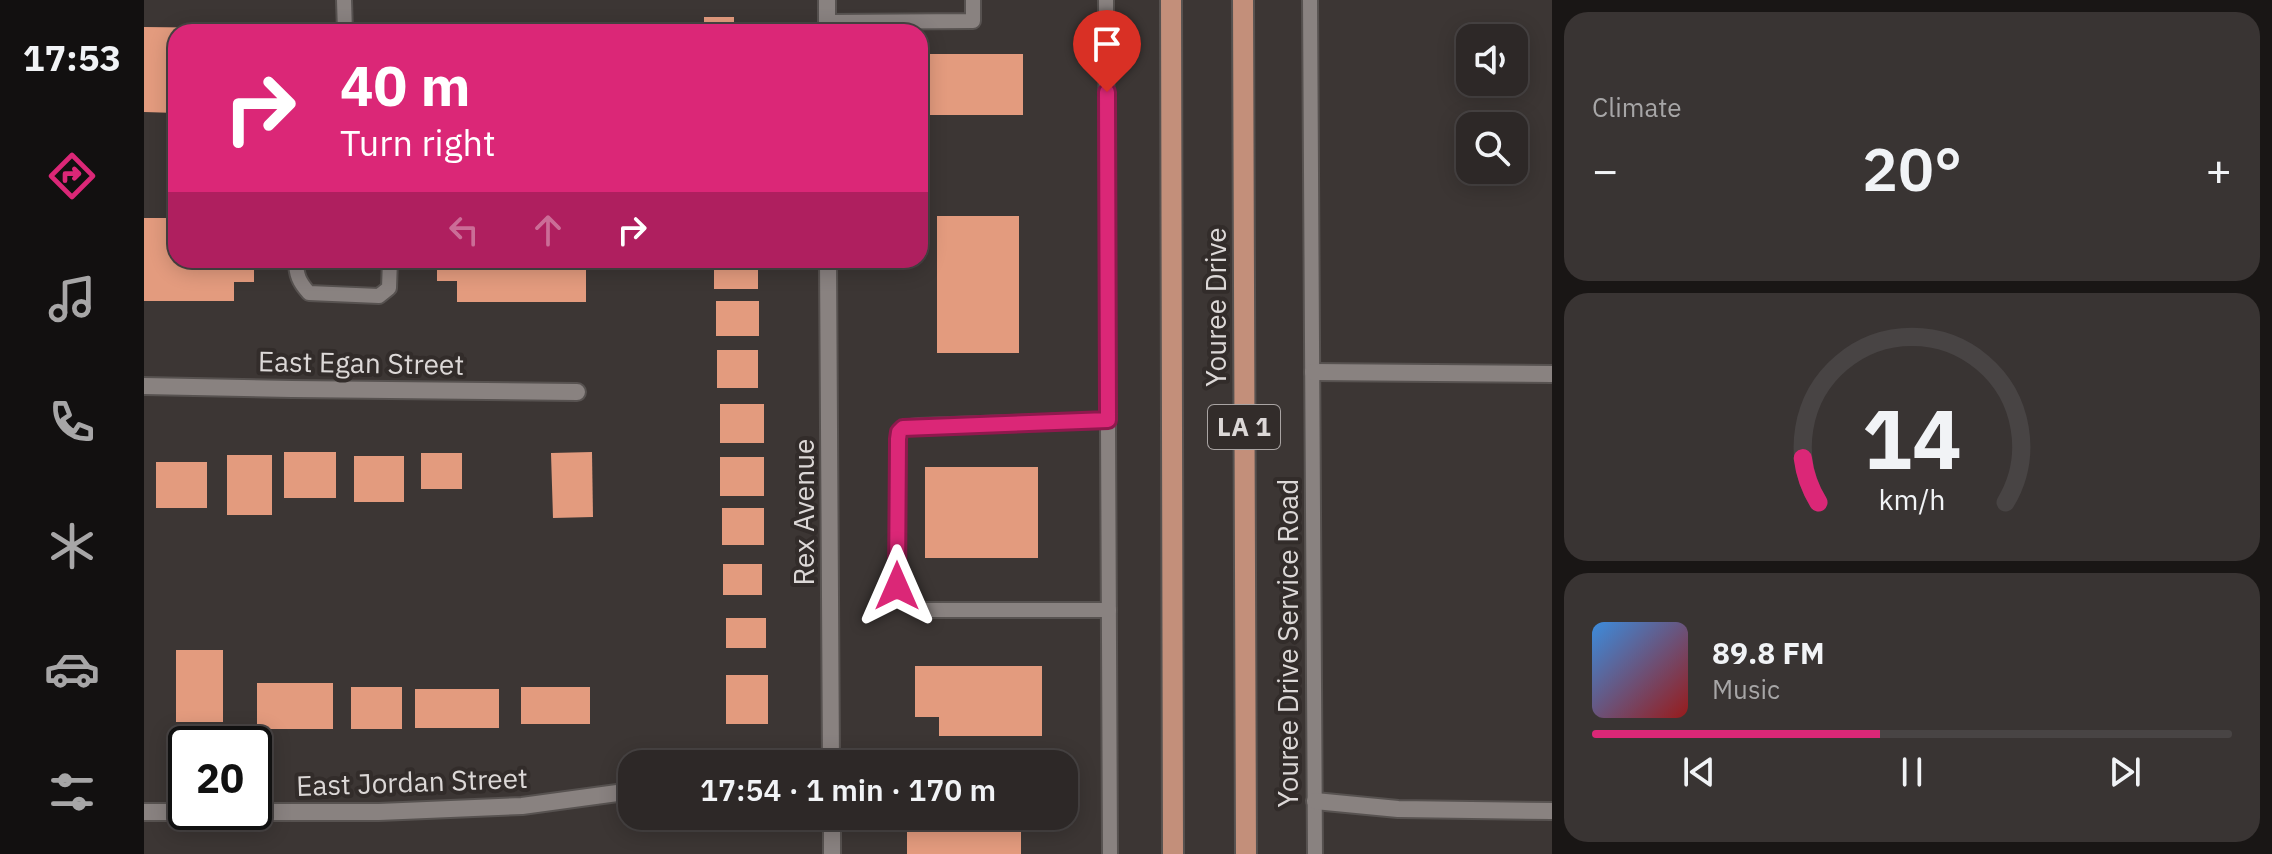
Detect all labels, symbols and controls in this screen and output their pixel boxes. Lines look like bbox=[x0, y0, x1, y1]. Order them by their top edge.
pin bbox=[1073, 10, 1141, 92]
icon: arrive bbox=[1085, 22, 1129, 66]
map controls bbox=[1456, 24, 1528, 184]
button: sound bbox=[1456, 24, 1528, 96]
text: 17:53 bbox=[23, 34, 121, 81]
text: 40 m bbox=[340, 49, 470, 121]
icon: right bbox=[208, 56, 312, 160]
text: Climate bbox=[1592, 90, 1682, 124]
button: search bbox=[1456, 112, 1528, 184]
text: Turn right bbox=[340, 119, 496, 166]
text: 20° bbox=[1862, 129, 1962, 208]
text: − bbox=[1592, 141, 1618, 198]
text: + bbox=[2206, 141, 2232, 198]
icon: directions bbox=[44, 148, 100, 204]
icon: left bbox=[442, 208, 486, 252]
icon: ahead bbox=[526, 208, 570, 252]
icon: right bbox=[610, 208, 654, 252]
street label: Youree Drive bbox=[1197, 227, 1234, 387]
icon: music bbox=[44, 271, 100, 327]
street label: East Egan Street bbox=[258, 342, 464, 383]
text: 14 bbox=[1862, 384, 1962, 492]
icon: phone bbox=[44, 394, 100, 450]
road number: LA 1 bbox=[1208, 405, 1280, 449]
street label: Rex Avenue bbox=[785, 439, 822, 585]
street label: Youree Drive Service Road bbox=[1269, 478, 1306, 808]
text: km/h bbox=[1878, 481, 1946, 518]
icon: climate bbox=[44, 518, 100, 574]
position arrow bbox=[855, 544, 939, 628]
text: 89.8 FM bbox=[1712, 633, 1825, 672]
icon: car bbox=[44, 641, 100, 697]
text: Music bbox=[1712, 672, 1780, 706]
speed limit sign: 20 bbox=[168, 726, 272, 830]
icon: previous bbox=[1677, 750, 1721, 794]
icon: pause bbox=[1890, 750, 1934, 794]
icon: next bbox=[2103, 750, 2147, 794]
street label: East Jordan Street bbox=[296, 759, 528, 804]
icon: filters bbox=[44, 764, 100, 820]
text: 17:54 · 1 min · 170 m bbox=[700, 770, 996, 809]

